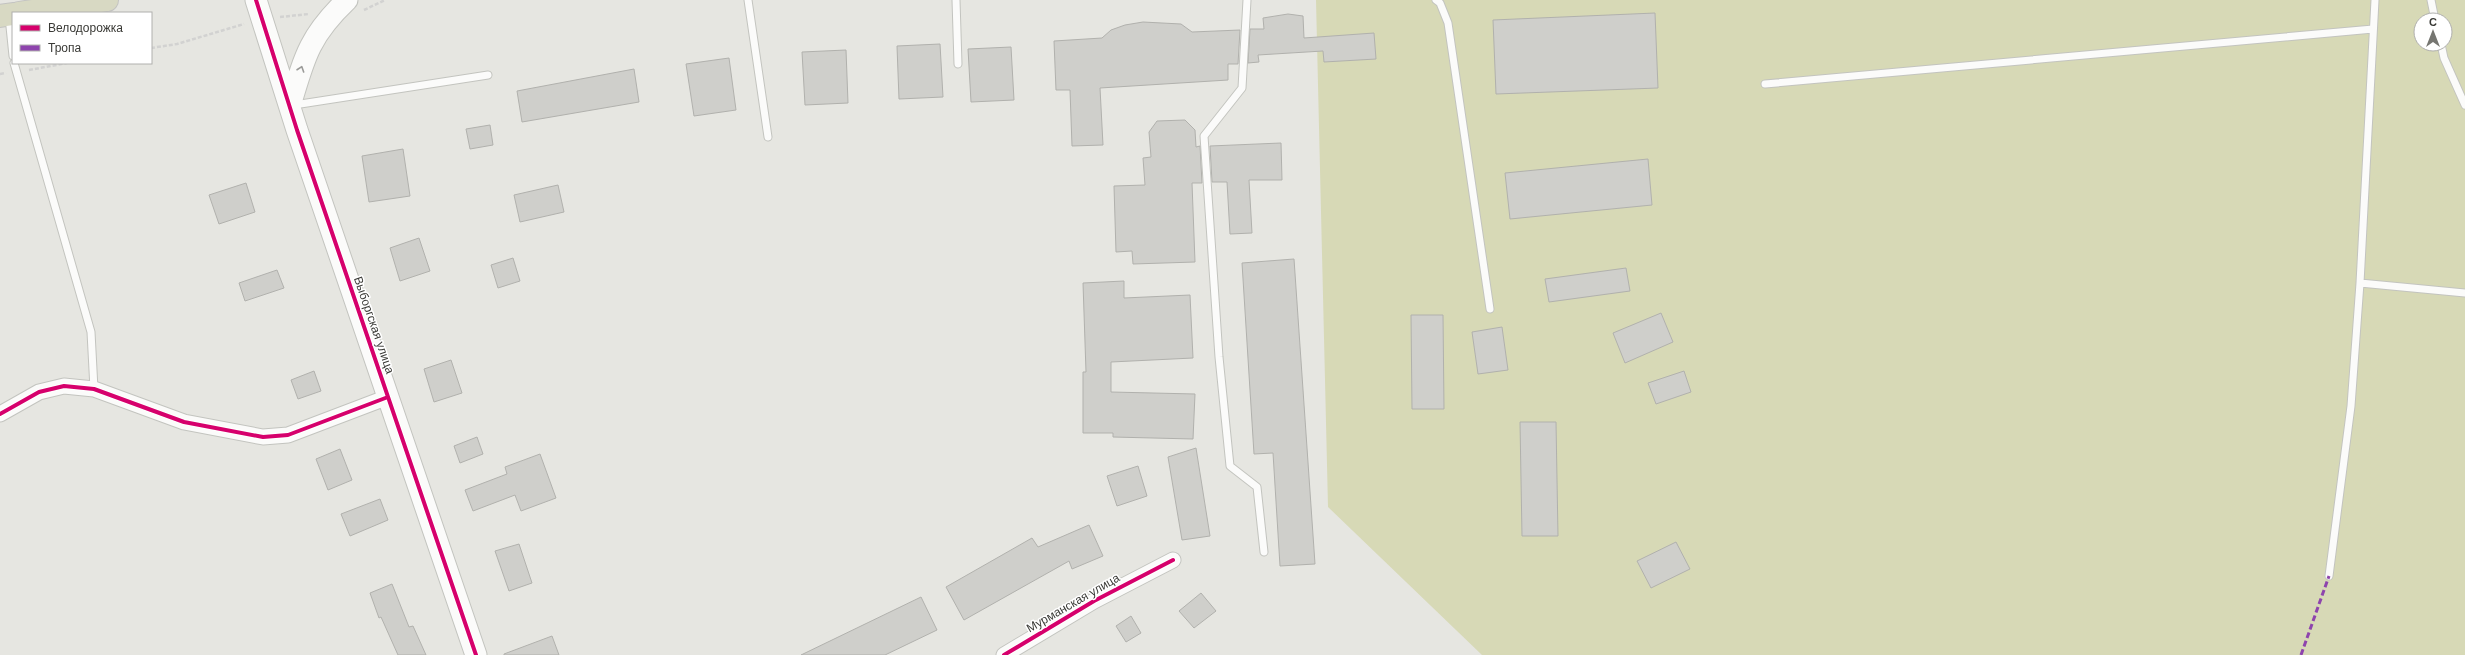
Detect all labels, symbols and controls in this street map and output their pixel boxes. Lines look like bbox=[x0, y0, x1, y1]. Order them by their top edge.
legend bbox=[12, 12, 152, 64]
north arrow bbox=[2413, 12, 2453, 52]
text: С bbox=[2429, 15, 2437, 29]
text: Велодорожка bbox=[48, 20, 123, 36]
text: Тропа bbox=[48, 40, 82, 56]
one-way arrow bbox=[297, 65, 305, 72]
street label: Выборгская улица bbox=[350, 274, 398, 376]
street label: Мурманская улица bbox=[1023, 570, 1123, 636]

